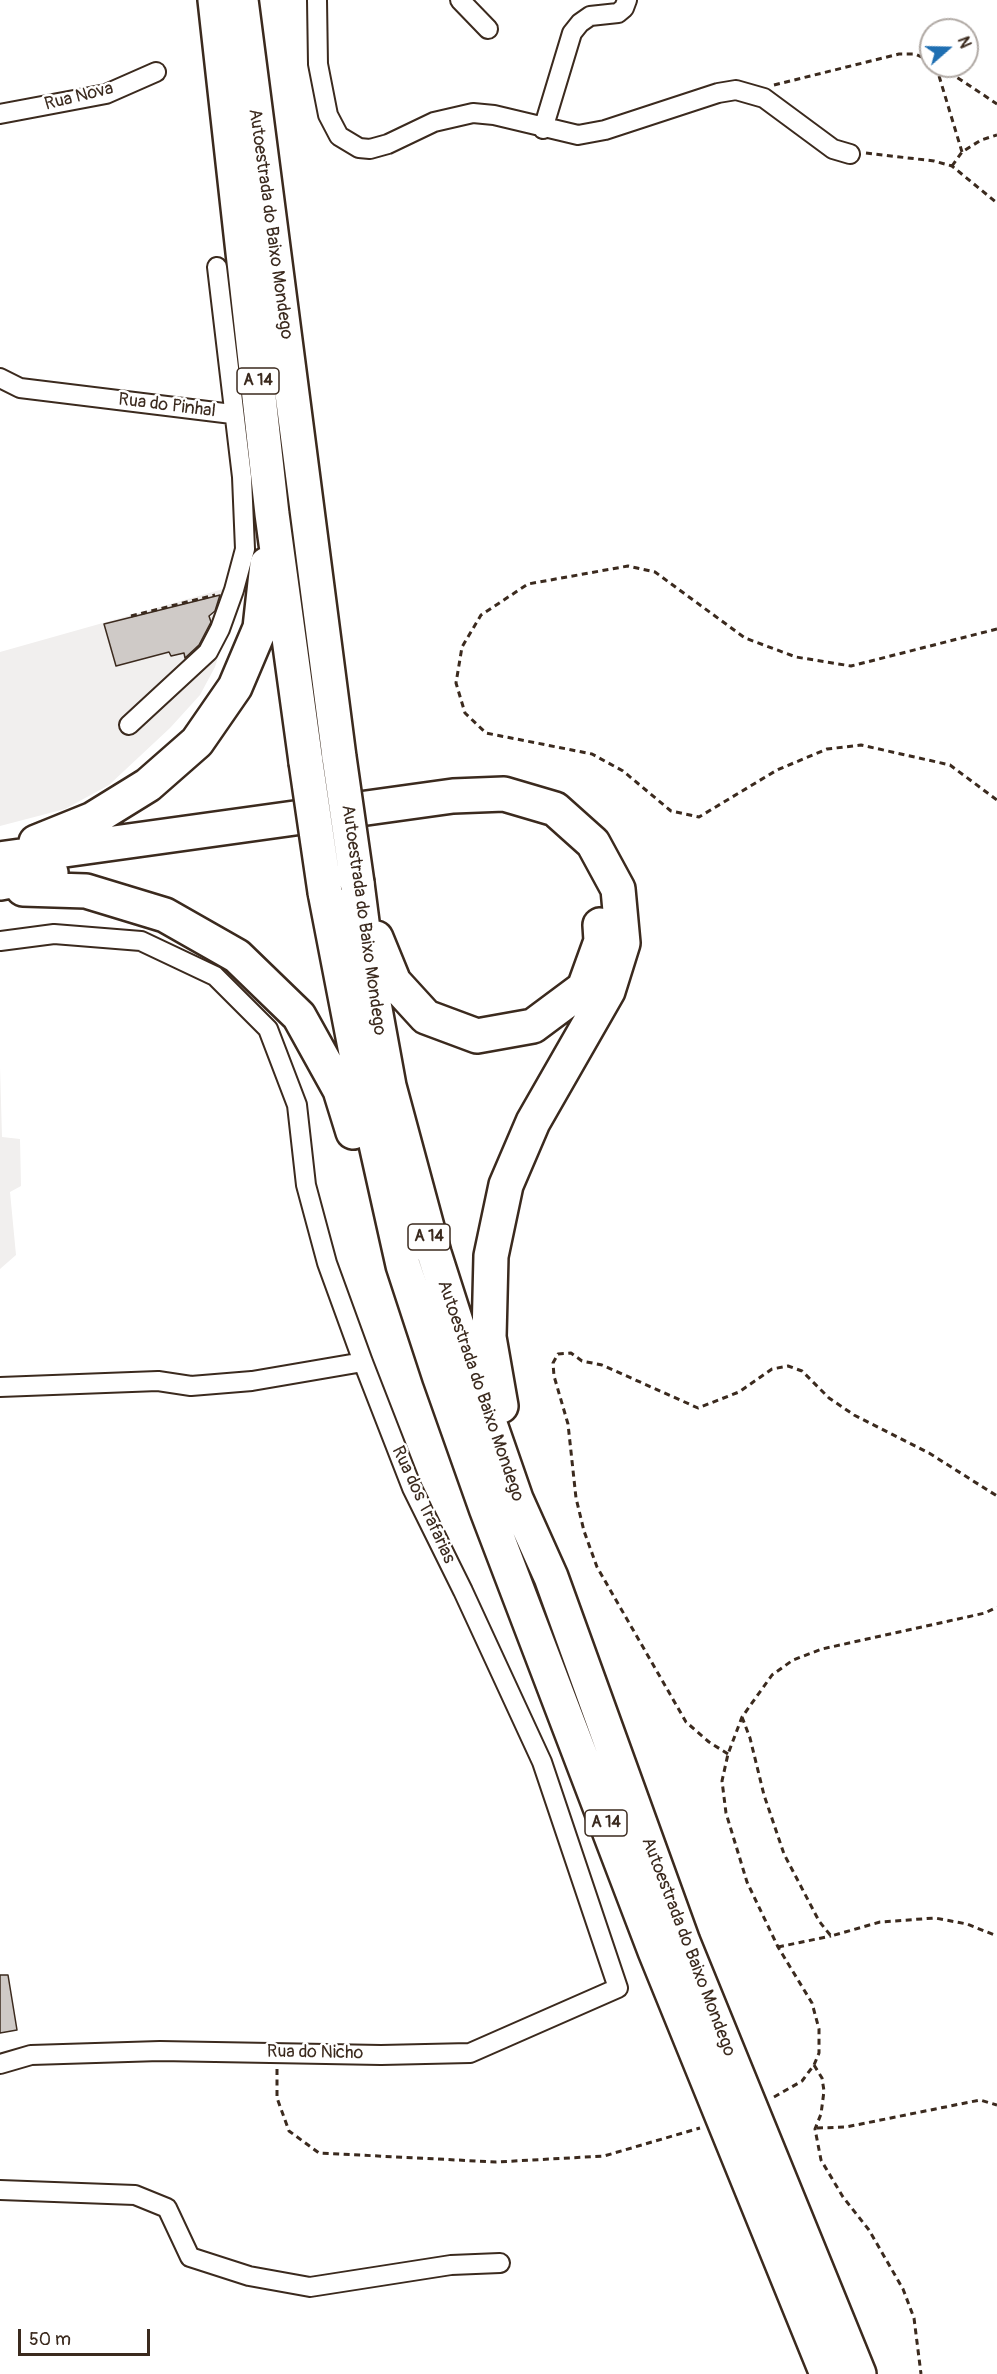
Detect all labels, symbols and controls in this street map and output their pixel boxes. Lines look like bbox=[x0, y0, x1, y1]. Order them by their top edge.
north arrow bbox=[919, 18, 979, 78]
text: N bbox=[953, 34, 975, 51]
street label: Rua Nova bbox=[42, 78, 116, 116]
street label: Autoestrada do Baixo Mondego bbox=[243, 107, 297, 341]
road number: A 14 bbox=[237, 368, 279, 394]
street label: Rua do Pinhal bbox=[117, 389, 217, 423]
street label: Autoestrada do Baixo Mondego bbox=[336, 803, 390, 1037]
road number: A 14 bbox=[408, 1224, 450, 1250]
street label: Autoestrada do Baixo Mondego bbox=[432, 1278, 528, 1504]
street label: Rua dos Trafarias bbox=[386, 1443, 460, 1567]
road number: A 14 bbox=[585, 1810, 627, 1836]
street label: Autoestrada do Baixo Mondego bbox=[636, 1835, 740, 2059]
street label: Rua do Nicho bbox=[267, 2041, 363, 2065]
scale bar bbox=[21, 2317, 153, 2355]
text: 50 m bbox=[29, 2328, 71, 2351]

